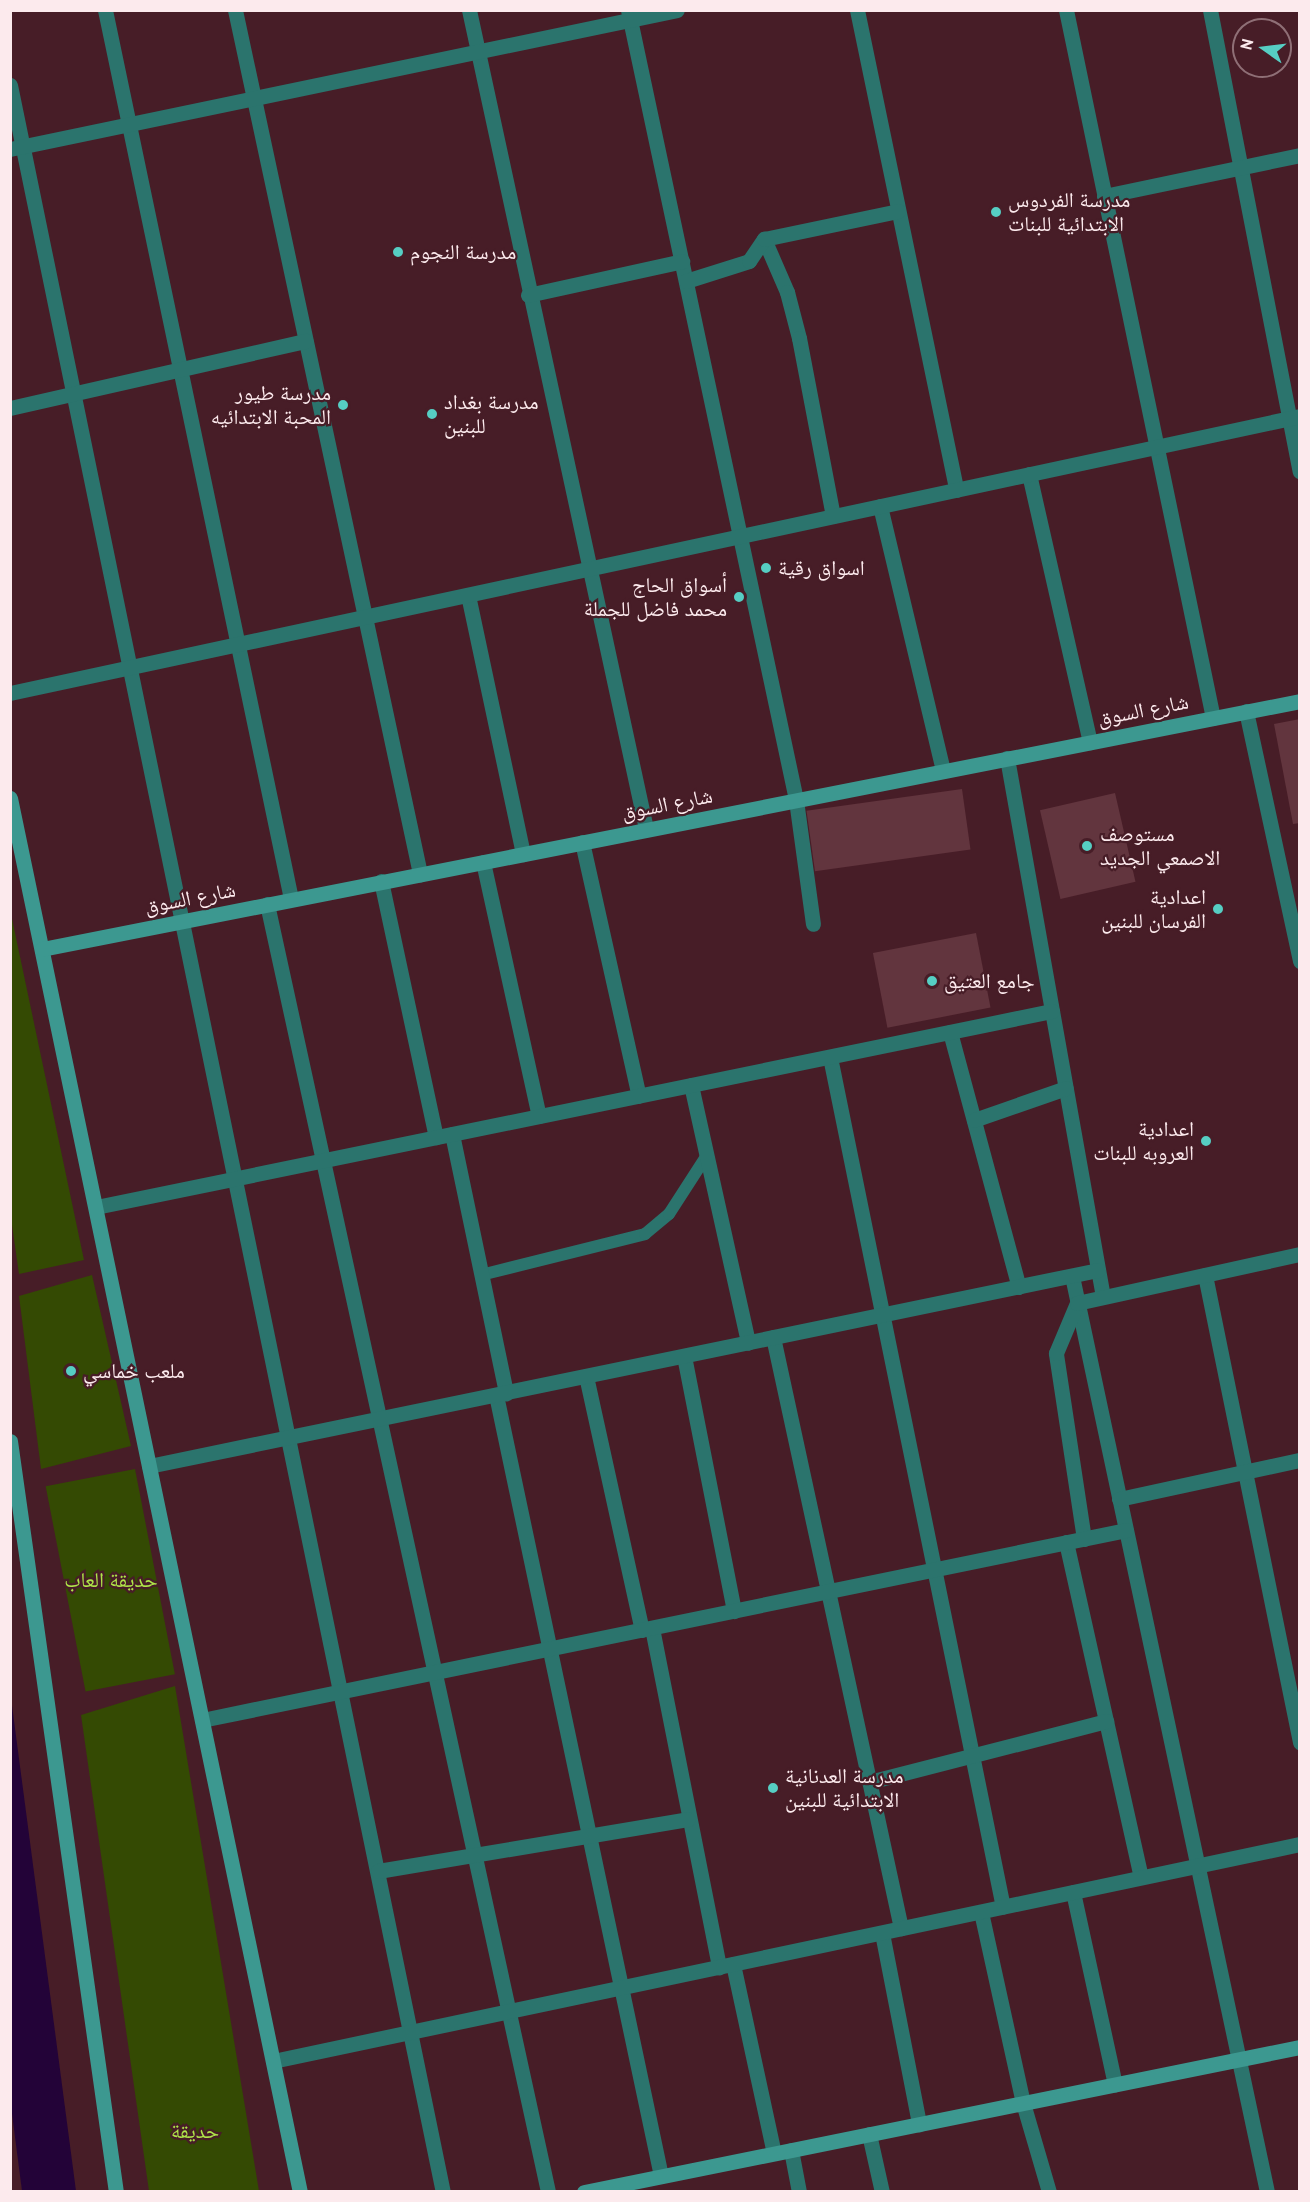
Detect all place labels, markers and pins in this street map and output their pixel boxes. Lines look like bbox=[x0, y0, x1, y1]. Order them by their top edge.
place label: مدرسة الفردوس الابتدائية للبنات bbox=[1008, 187, 1130, 237]
marker: مدرسة الفردوس الابتدائية للبنات bbox=[989, 205, 1003, 219]
place label: مدرسة النجوم bbox=[410, 239, 516, 265]
marker: مدرسة النجوم bbox=[391, 245, 405, 259]
place label: مدرسة طيور المحبة الابتدائيه bbox=[211, 380, 331, 430]
place label: مدرسة بغداد للبنين bbox=[444, 389, 539, 439]
marker: مدرسة طيور المحبة الابتدائيه bbox=[336, 398, 350, 412]
marker: مدرسة بغداد للبنين bbox=[425, 407, 439, 421]
place label: اسواق رقية bbox=[778, 555, 865, 581]
marker: اسواق رقية bbox=[759, 561, 773, 575]
place label: أسواق الحاج محمد فاضل للجملة bbox=[584, 572, 727, 622]
marker: أسواق الحاج محمد فاضل للجملة bbox=[732, 590, 746, 604]
place label: مستوصف الاصمعي الجديد bbox=[1100, 821, 1220, 871]
marker: مستوصف الاصمعي الجديد bbox=[1078, 837, 1096, 855]
place label: اعدادية الفرسان للبنين bbox=[1101, 884, 1206, 934]
marker: اعدادية الفرسان للبنين bbox=[1211, 902, 1225, 916]
place label: جامع العتيق bbox=[944, 968, 1035, 994]
marker: جامع العتيق bbox=[925, 974, 939, 988]
place label: اعدادية العروبه للبنات bbox=[1093, 1116, 1194, 1166]
marker: اعدادية العروبه للبنات bbox=[1199, 1134, 1213, 1148]
place label: ملعب خماسي bbox=[83, 1358, 185, 1384]
marker: ملعب خماسي bbox=[64, 1364, 78, 1378]
place label: مدرسة العدنانية الابتدائية للبنين bbox=[785, 1763, 904, 1813]
marker: مدرسة العدنانية الابتدائية للبنين bbox=[766, 1781, 780, 1795]

